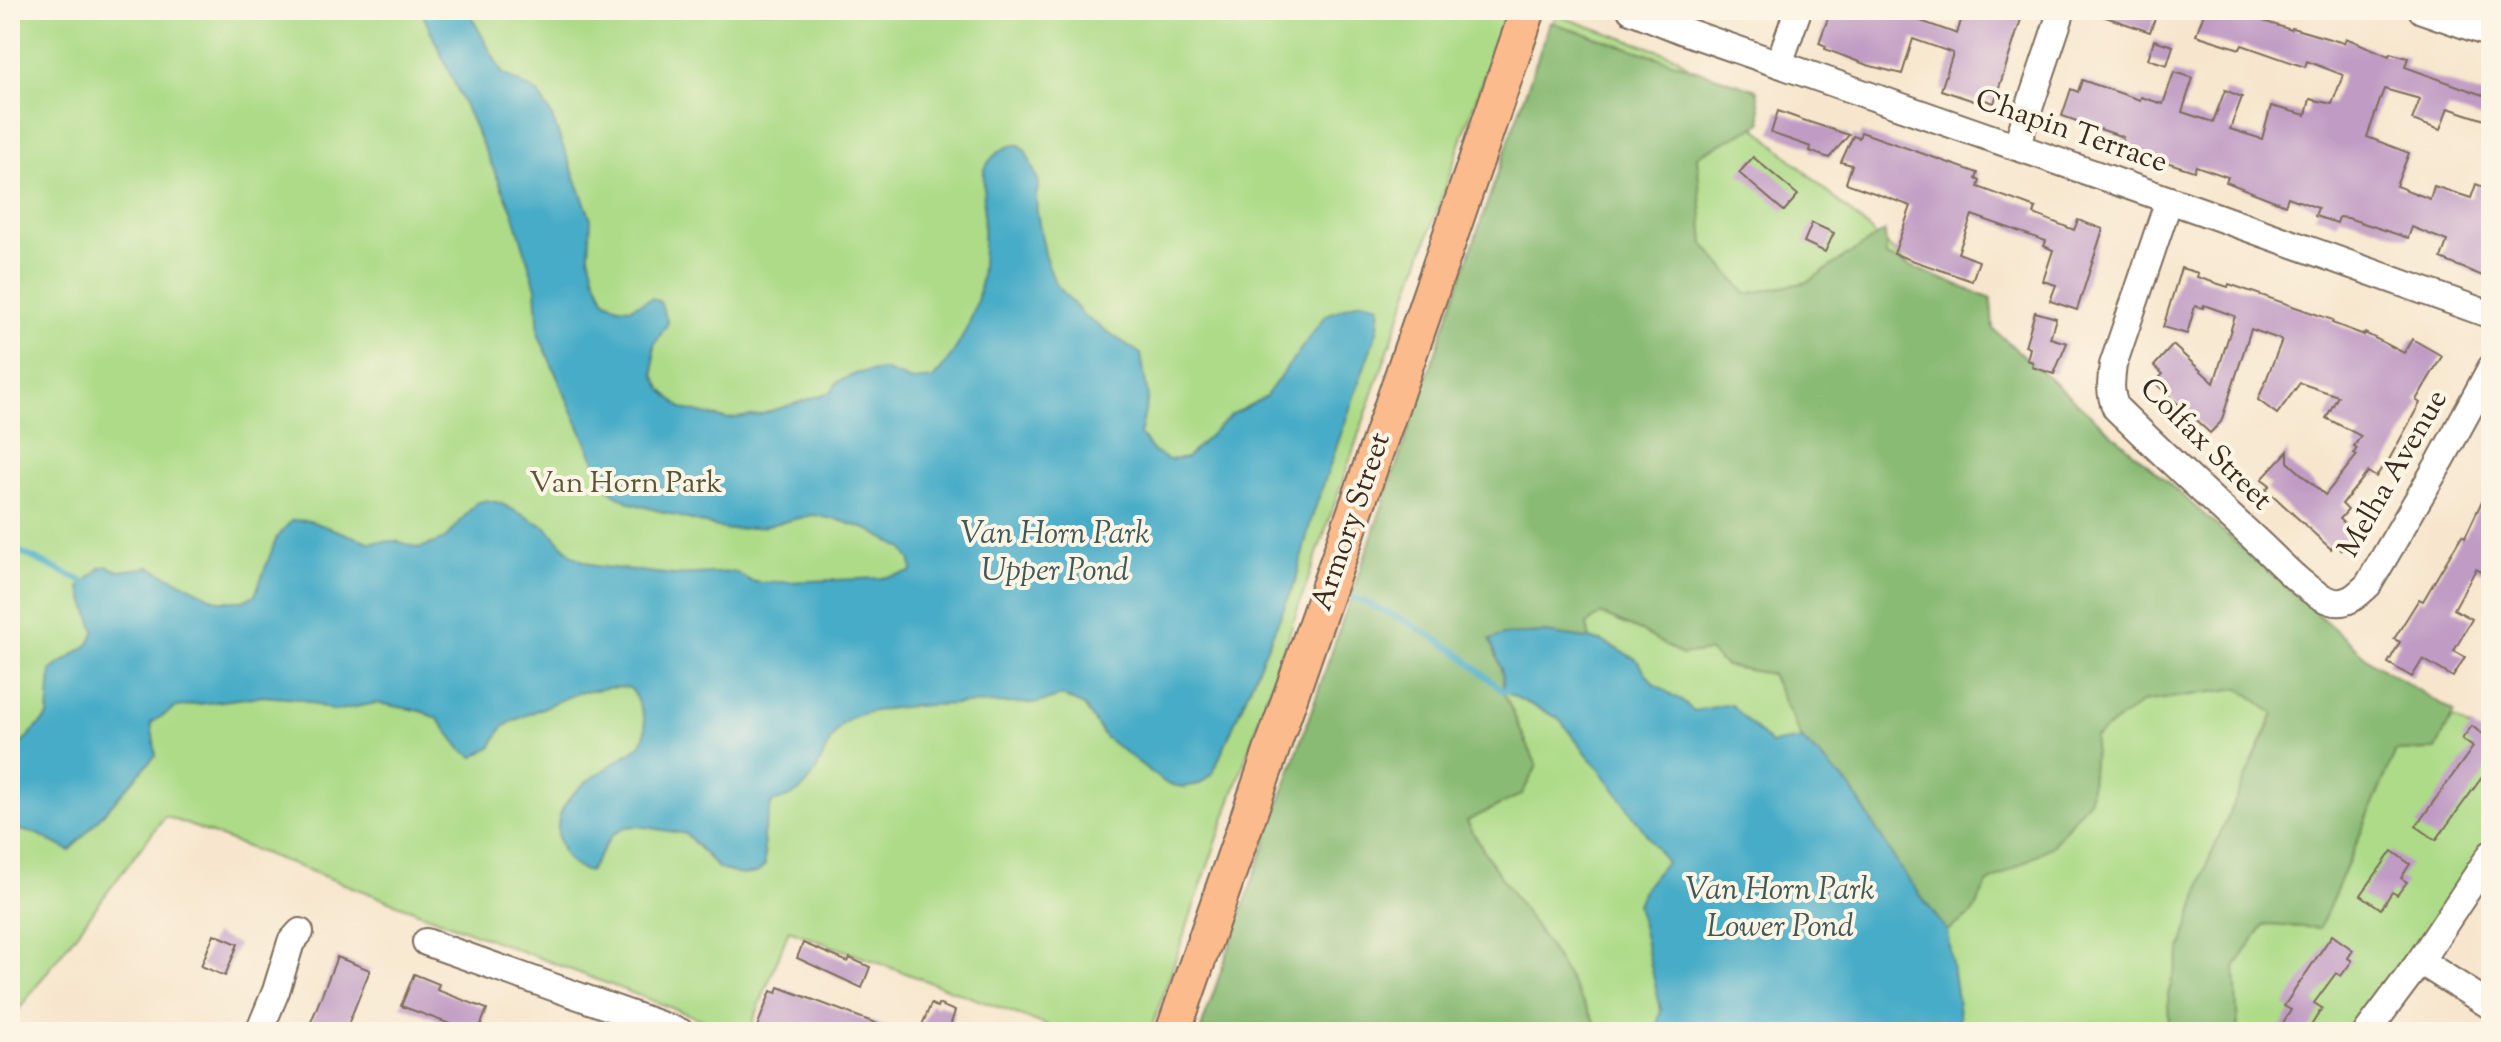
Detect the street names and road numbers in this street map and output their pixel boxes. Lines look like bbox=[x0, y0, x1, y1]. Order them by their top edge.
street label: Chapin Terrace bbox=[1969, 79, 2173, 185]
street label: Colfax Street bbox=[2129, 369, 2281, 521]
street label: Melha Avenue bbox=[2329, 382, 2459, 566]
street label: Armory Street bbox=[1301, 427, 1403, 617]

